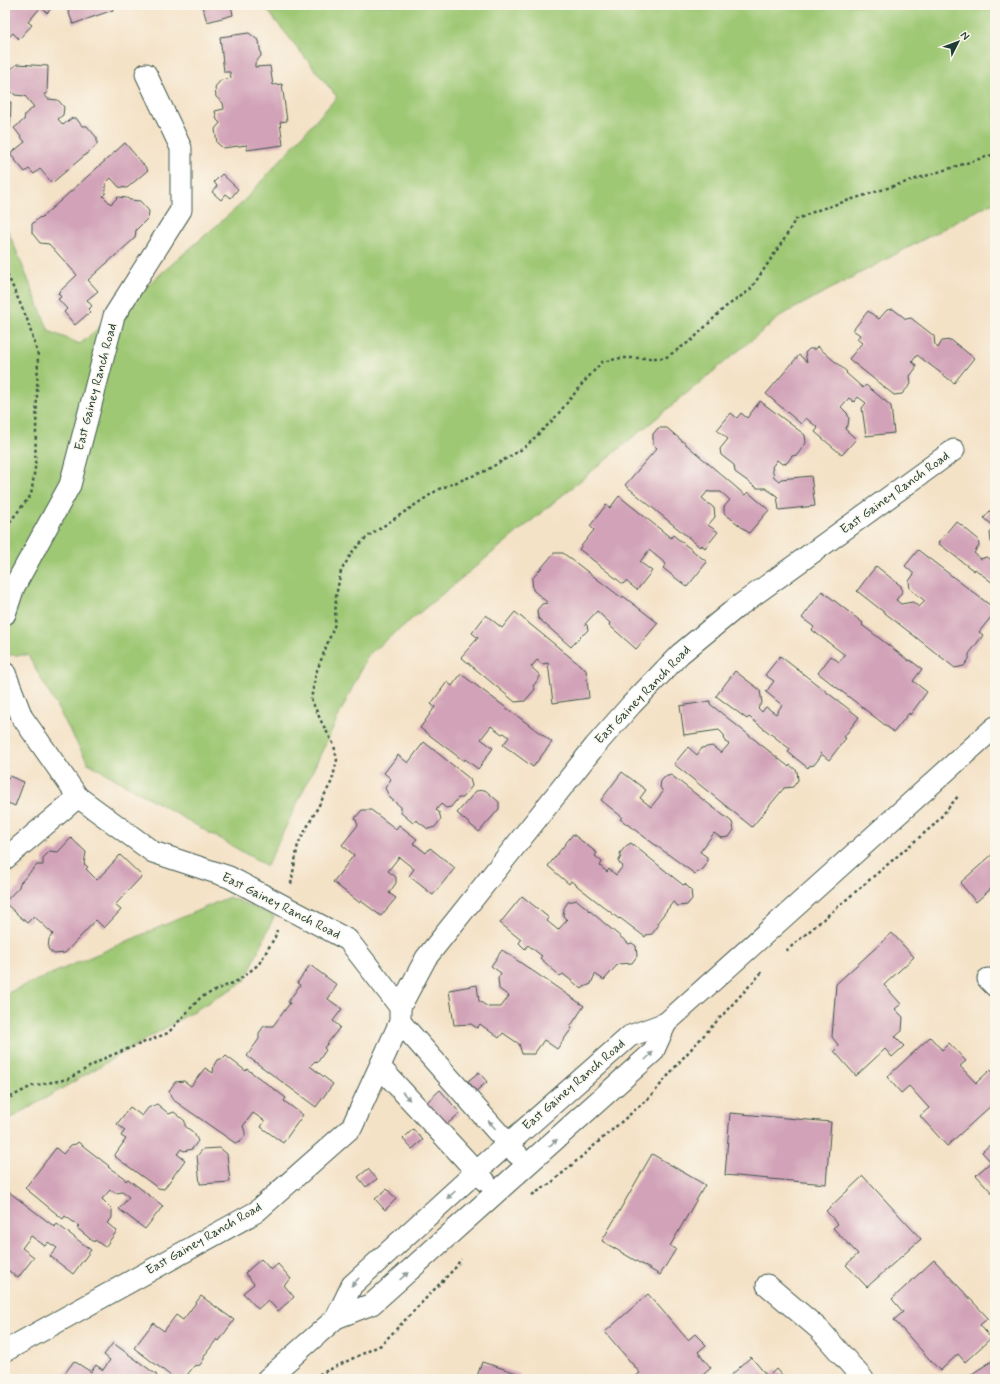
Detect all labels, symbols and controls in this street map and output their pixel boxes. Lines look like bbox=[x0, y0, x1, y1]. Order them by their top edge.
north arrow bbox=[938, 22, 978, 62]
text: N bbox=[957, 29, 972, 43]
street label: East Gainey Ranch Road bbox=[71, 322, 121, 452]
street label: East Gainey Ranch Road bbox=[837, 448, 953, 538]
street label: East Gainey Ranch Road bbox=[591, 642, 695, 748]
street label: East Gainey Ranch Road bbox=[219, 869, 343, 943]
street label: East Gainey Ranch Road bbox=[519, 1036, 629, 1134]
one-way arrow bbox=[644, 1051, 654, 1061]
one-way arrow bbox=[401, 1091, 410, 1100]
one-way arrow bbox=[487, 1120, 496, 1131]
one-way arrow bbox=[547, 1138, 558, 1147]
one-way arrow bbox=[446, 1190, 456, 1199]
street label: East Gainey Ranch Road bbox=[143, 1199, 265, 1279]
one-way arrow bbox=[399, 1272, 408, 1281]
one-way arrow bbox=[351, 1277, 360, 1287]

